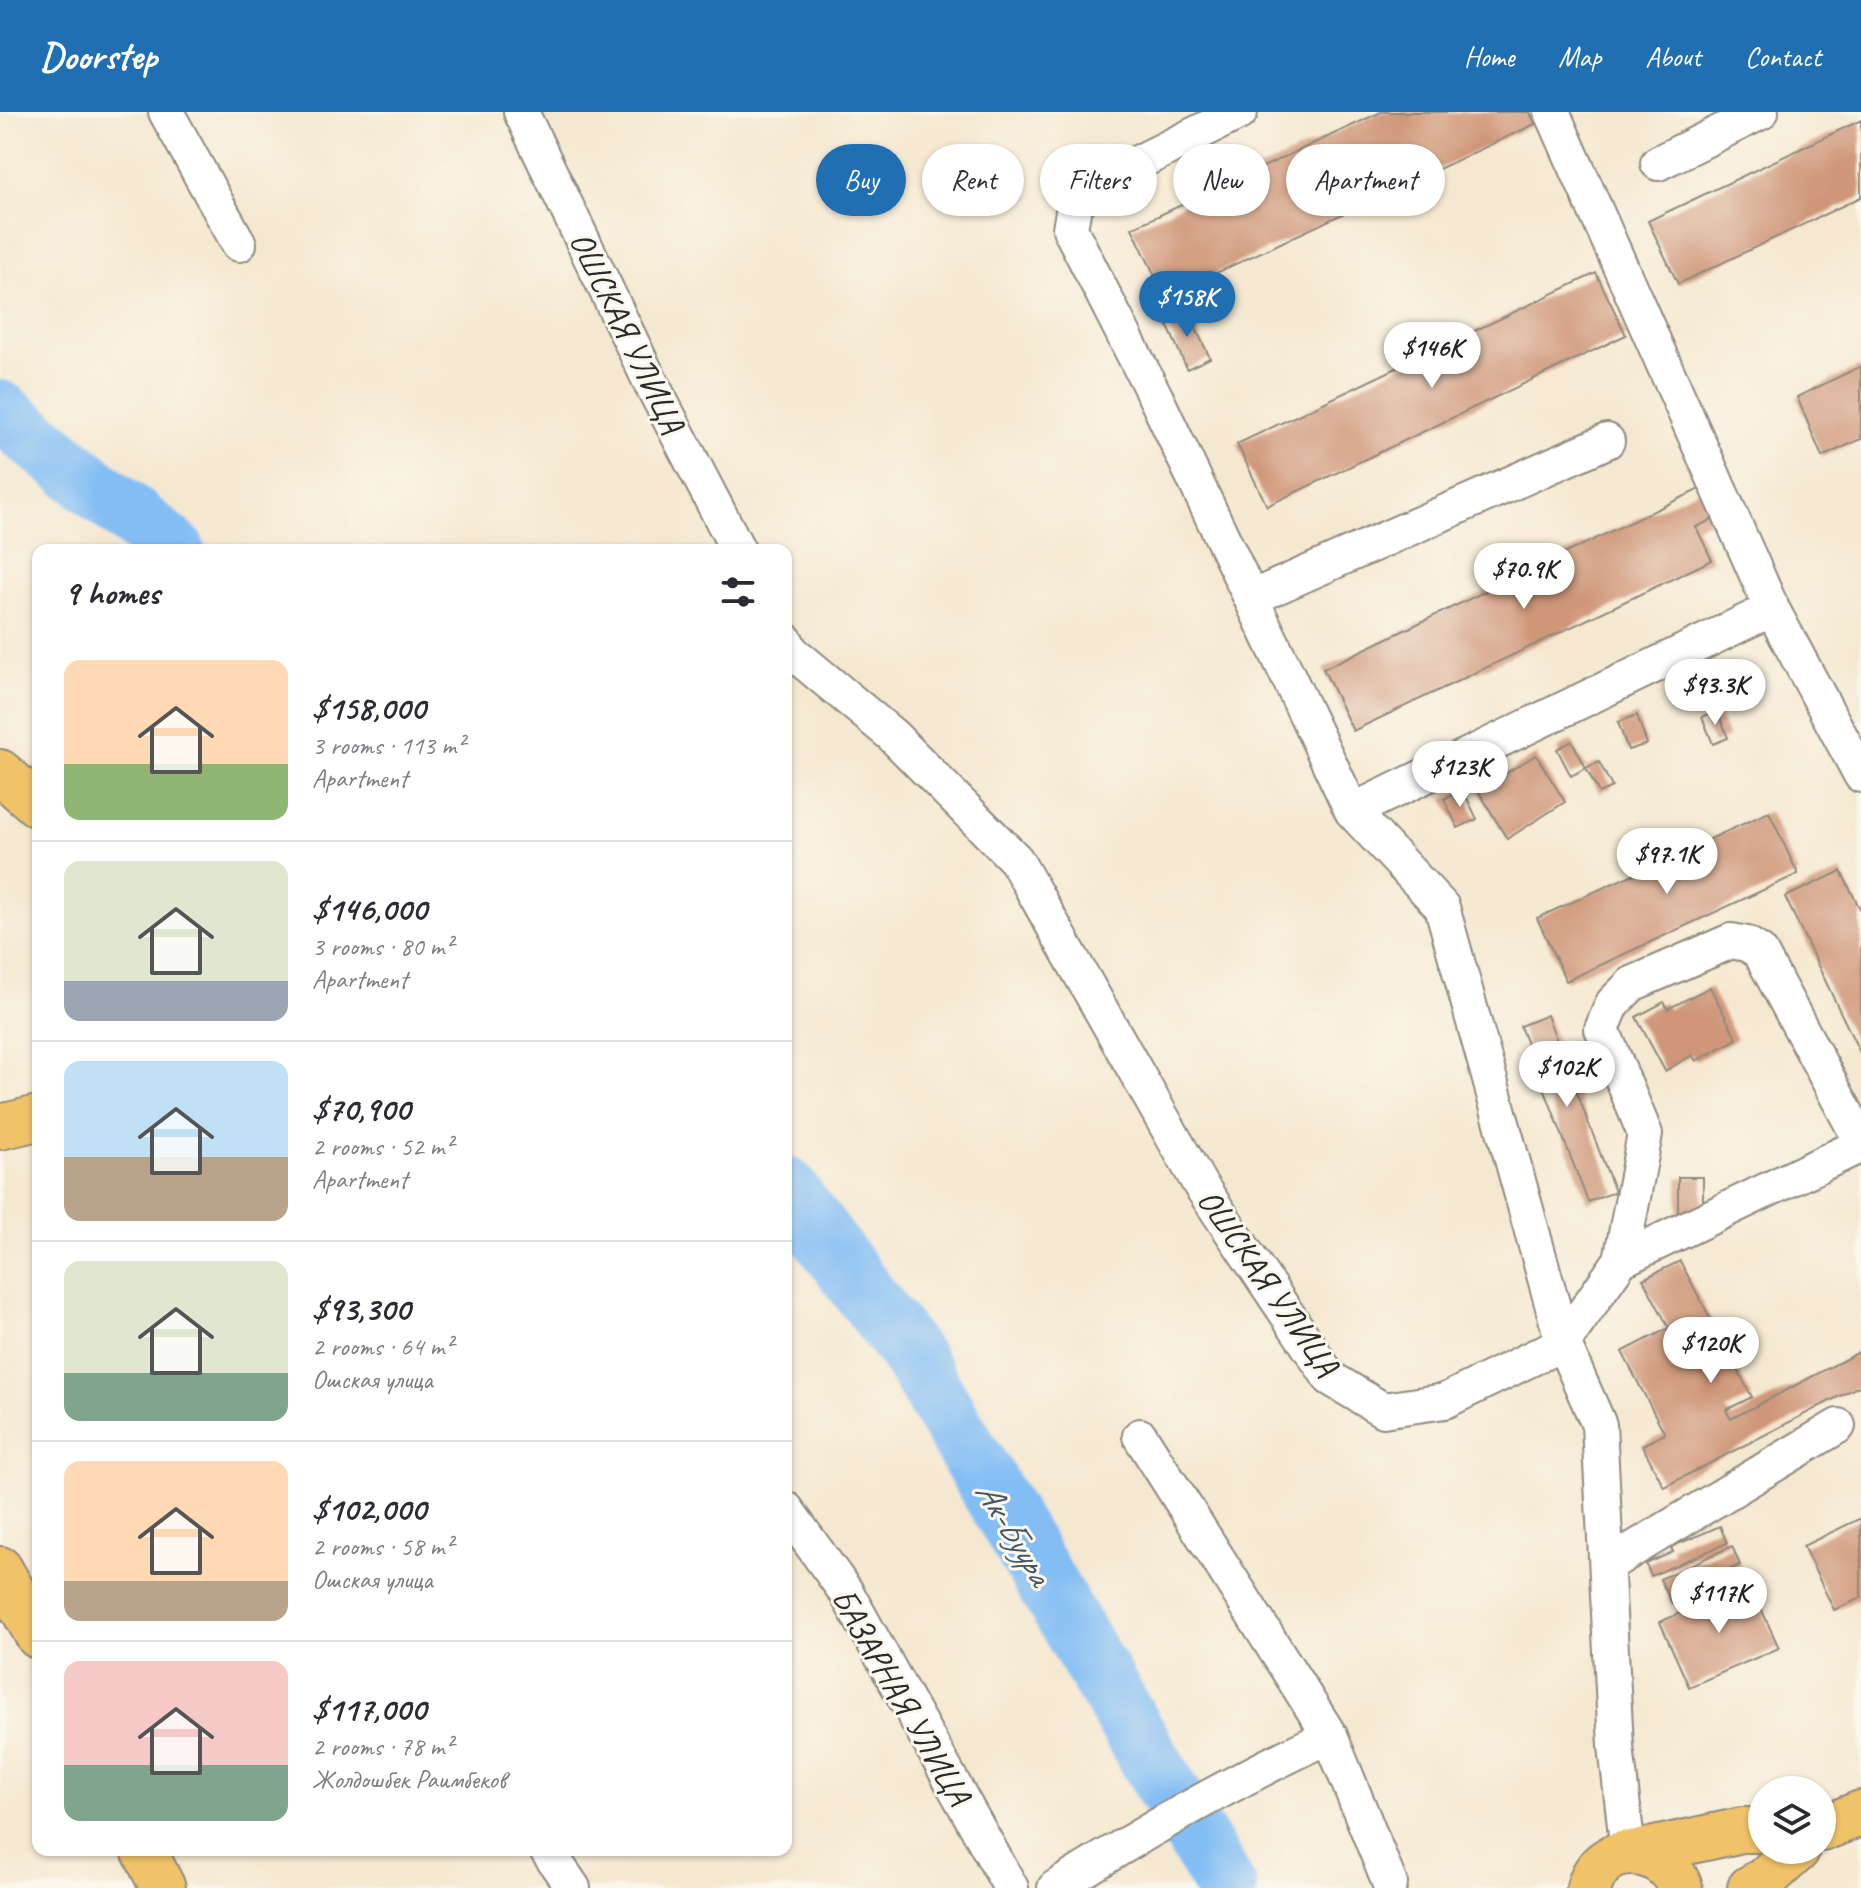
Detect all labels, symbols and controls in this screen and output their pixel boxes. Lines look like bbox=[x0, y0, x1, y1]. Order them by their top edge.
text: Doorstep bbox=[40, 33, 157, 80]
text: Home bbox=[1464, 39, 1514, 74]
text: Map bbox=[1558, 39, 1601, 74]
text: About bbox=[1645, 39, 1701, 74]
text: Contact bbox=[1745, 39, 1821, 74]
chip: Buy bbox=[816, 144, 906, 216]
chip: Rent bbox=[922, 144, 1024, 216]
chip: Filters bbox=[1040, 144, 1157, 216]
chip: New bbox=[1173, 144, 1270, 216]
chip: Apartment bbox=[1286, 144, 1445, 216]
street label: ОШСКАЯ УЛИЦА bbox=[560, 224, 695, 441]
pin: $158K bbox=[1131, 271, 1243, 339]
text: $158K bbox=[1157, 280, 1217, 313]
pin: $146K bbox=[1376, 322, 1488, 390]
text: $146K bbox=[1402, 331, 1462, 364]
pin: $70.9K bbox=[1459, 543, 1589, 611]
text: $70.9K bbox=[1492, 552, 1556, 585]
icon: filters bbox=[716, 570, 760, 614]
text: 9 homes bbox=[64, 571, 160, 614]
pin: $93.3K bbox=[1650, 659, 1780, 727]
text: $93.3K bbox=[1683, 668, 1747, 701]
text: $158,000 bbox=[312, 686, 425, 729]
icon: home bbox=[128, 692, 224, 788]
text: 3 rooms · 113 m² bbox=[312, 729, 464, 762]
pin: $123K bbox=[1404, 741, 1516, 809]
text: $123K bbox=[1430, 750, 1490, 783]
text: Apartment bbox=[312, 762, 408, 795]
pin: $97.1K bbox=[1602, 828, 1732, 896]
text: $97.1K bbox=[1635, 837, 1699, 870]
text: $146,000 bbox=[312, 887, 427, 930]
icon: home bbox=[128, 893, 224, 989]
text: 3 rooms · 80 m² bbox=[312, 930, 453, 963]
text: Apartment bbox=[312, 963, 408, 996]
pin: $102K bbox=[1511, 1041, 1623, 1109]
text: $102K bbox=[1537, 1050, 1597, 1083]
text: $70,900 bbox=[312, 1087, 410, 1130]
icon: home bbox=[128, 1093, 224, 1189]
text: 2 rooms · 52 m² bbox=[312, 1130, 453, 1163]
text: Apartment bbox=[312, 1163, 408, 1196]
street label: ОШСКАЯ УЛИЦА bbox=[1188, 1180, 1350, 1385]
text: $93,300 bbox=[312, 1287, 410, 1330]
icon: home bbox=[128, 1293, 224, 1389]
pin: $120K bbox=[1655, 1317, 1767, 1385]
text: $120K bbox=[1681, 1326, 1741, 1359]
text: 2 rooms · 64 m² bbox=[312, 1330, 453, 1363]
text: Ошская улица bbox=[312, 1363, 433, 1396]
water label: Ак-Буура bbox=[965, 1472, 1065, 1596]
text: $102,000 bbox=[312, 1487, 426, 1530]
icon: home bbox=[128, 1493, 224, 1589]
text: 2 rooms · 58 m² bbox=[312, 1530, 453, 1563]
text: Ошская улица bbox=[312, 1563, 433, 1596]
pin: $117K bbox=[1663, 1567, 1775, 1635]
text: $117K bbox=[1689, 1576, 1749, 1609]
street label: БАЗАРНАЯ УЛИЦА bbox=[822, 1580, 982, 1814]
text: $117,000 bbox=[312, 1687, 426, 1730]
icon: home bbox=[128, 1693, 224, 1789]
text: 2 rooms · 78 m² bbox=[312, 1730, 453, 1763]
text: Жолдошбек Раимбеков bbox=[312, 1763, 506, 1796]
map controls bbox=[1748, 1776, 1836, 1864]
button: layers bbox=[1748, 1776, 1836, 1864]

